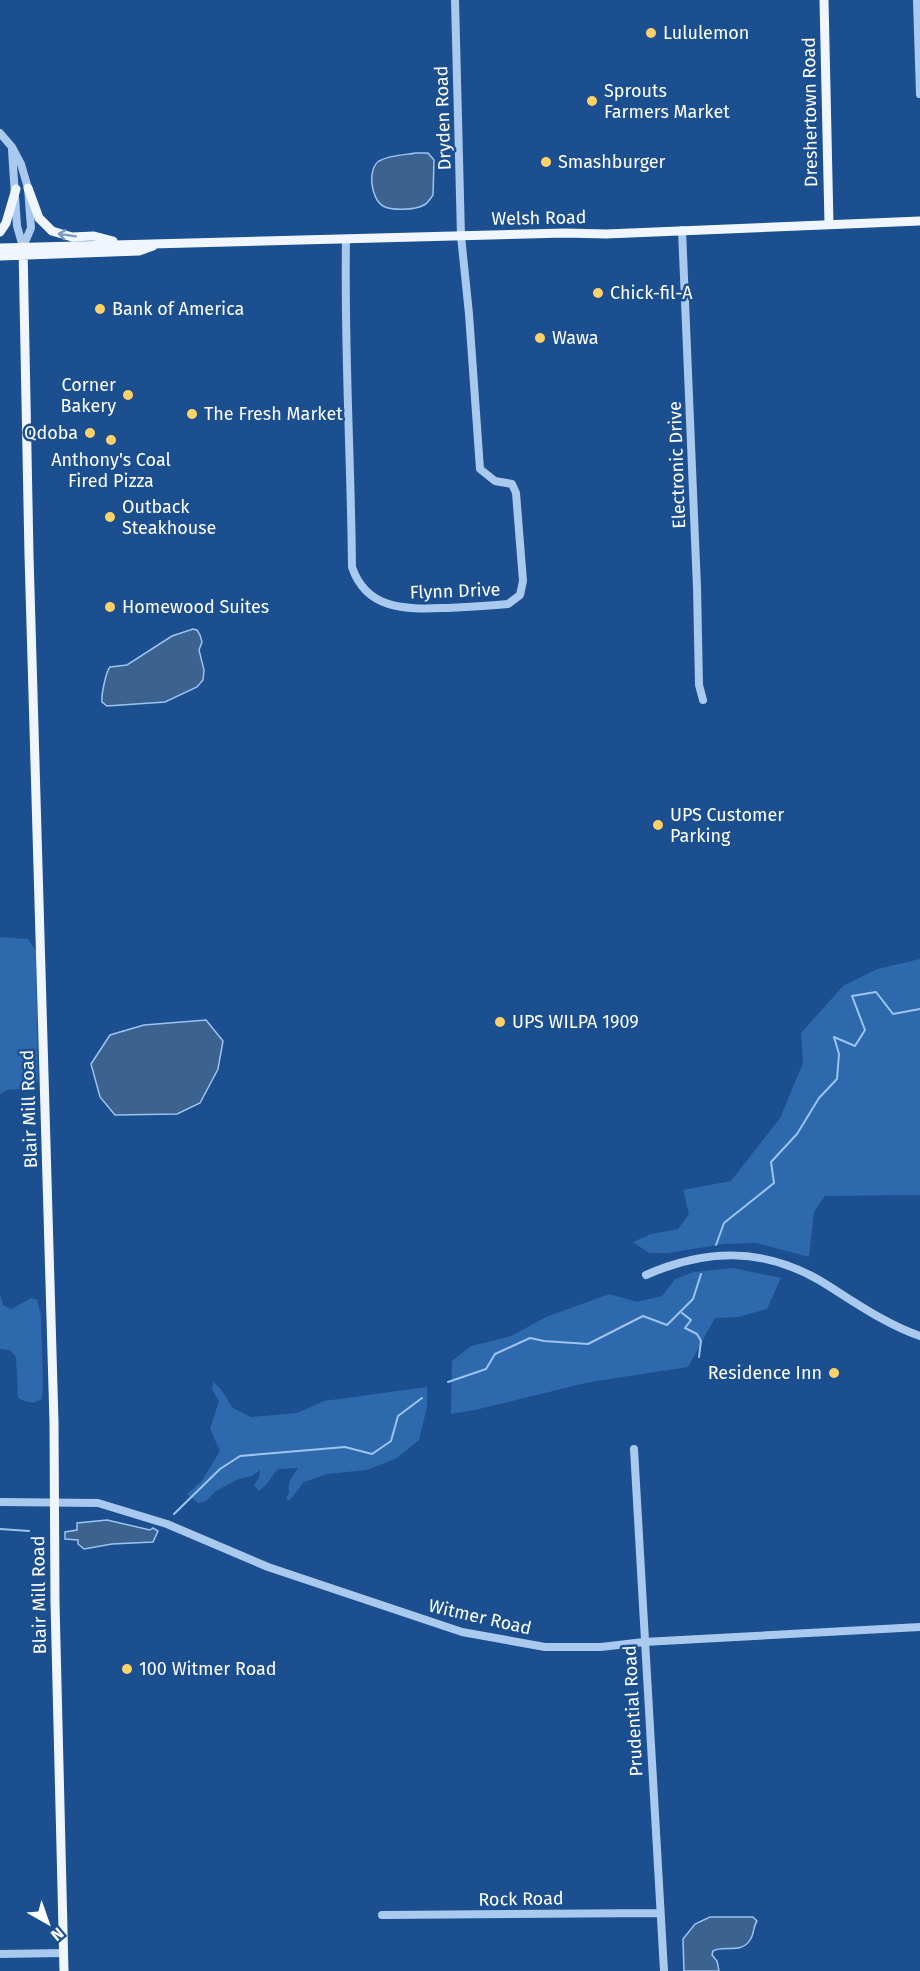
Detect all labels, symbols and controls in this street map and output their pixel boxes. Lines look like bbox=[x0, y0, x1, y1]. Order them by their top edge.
place label: Lululemon bbox=[663, 22, 749, 44]
marker: Lululemon bbox=[644, 26, 658, 40]
street label: Dreshertown Road bbox=[798, 37, 822, 187]
street label: Dryden Road bbox=[430, 65, 456, 171]
place label: Sprouts Farmers Market bbox=[604, 80, 730, 123]
marker: Sprouts Farmers Market bbox=[585, 94, 599, 108]
place label: Smashburger bbox=[558, 151, 666, 173]
marker: Smashburger bbox=[539, 155, 553, 169]
street label: Welsh Road bbox=[491, 206, 587, 230]
one-way arrow bbox=[58, 229, 78, 240]
place label: Chick-fil-A bbox=[610, 282, 693, 304]
marker: Chick-fil-A bbox=[591, 286, 605, 300]
place label: Bank of America bbox=[112, 298, 244, 320]
marker: Bank of America bbox=[93, 302, 107, 316]
place label: Wawa bbox=[552, 327, 599, 349]
marker: Wawa bbox=[533, 331, 547, 345]
place label: Corner Bakery bbox=[61, 374, 116, 417]
marker: Corner Bakery bbox=[121, 388, 135, 402]
street label: Electronic Drive bbox=[664, 401, 690, 529]
place label: The Fresh Market bbox=[204, 403, 343, 425]
marker: The Fresh Market bbox=[185, 407, 199, 421]
place label: Qdoba bbox=[24, 422, 78, 444]
marker: Qdoba bbox=[83, 426, 97, 440]
marker: Anthony's Coal Fired Pizza bbox=[104, 433, 118, 447]
place label: Anthony's Coal Fired Pizza bbox=[51, 449, 171, 492]
place label: Outback Steakhouse bbox=[122, 496, 216, 539]
marker: Outback Steakhouse bbox=[103, 510, 117, 524]
street label: Flynn Drive bbox=[409, 578, 501, 604]
place label: Homewood Suites bbox=[122, 596, 269, 618]
marker: Homewood Suites bbox=[103, 600, 117, 614]
place label: UPS Customer Parking bbox=[670, 804, 784, 847]
marker: UPS Customer Parking bbox=[651, 818, 665, 832]
place label: UPS WILPA 1909 bbox=[512, 1011, 639, 1033]
marker: UPS WILPA 1909 bbox=[493, 1015, 507, 1029]
street label: Blair Mill Road bbox=[16, 1049, 42, 1169]
place label: Residence Inn bbox=[708, 1362, 822, 1384]
marker: Residence Inn bbox=[827, 1366, 841, 1380]
street label: Blair Mill Road bbox=[27, 1536, 51, 1654]
street label: Witmer Road bbox=[426, 1594, 534, 1640]
street label: Prudential Road bbox=[619, 1645, 647, 1777]
place label: 100 Witmer Road bbox=[139, 1658, 277, 1680]
marker: 100 Witmer Road bbox=[120, 1662, 134, 1676]
street label: Rock Road bbox=[478, 1887, 564, 1911]
north arrow bbox=[18, 1893, 78, 1953]
text: N bbox=[47, 1923, 67, 1945]

